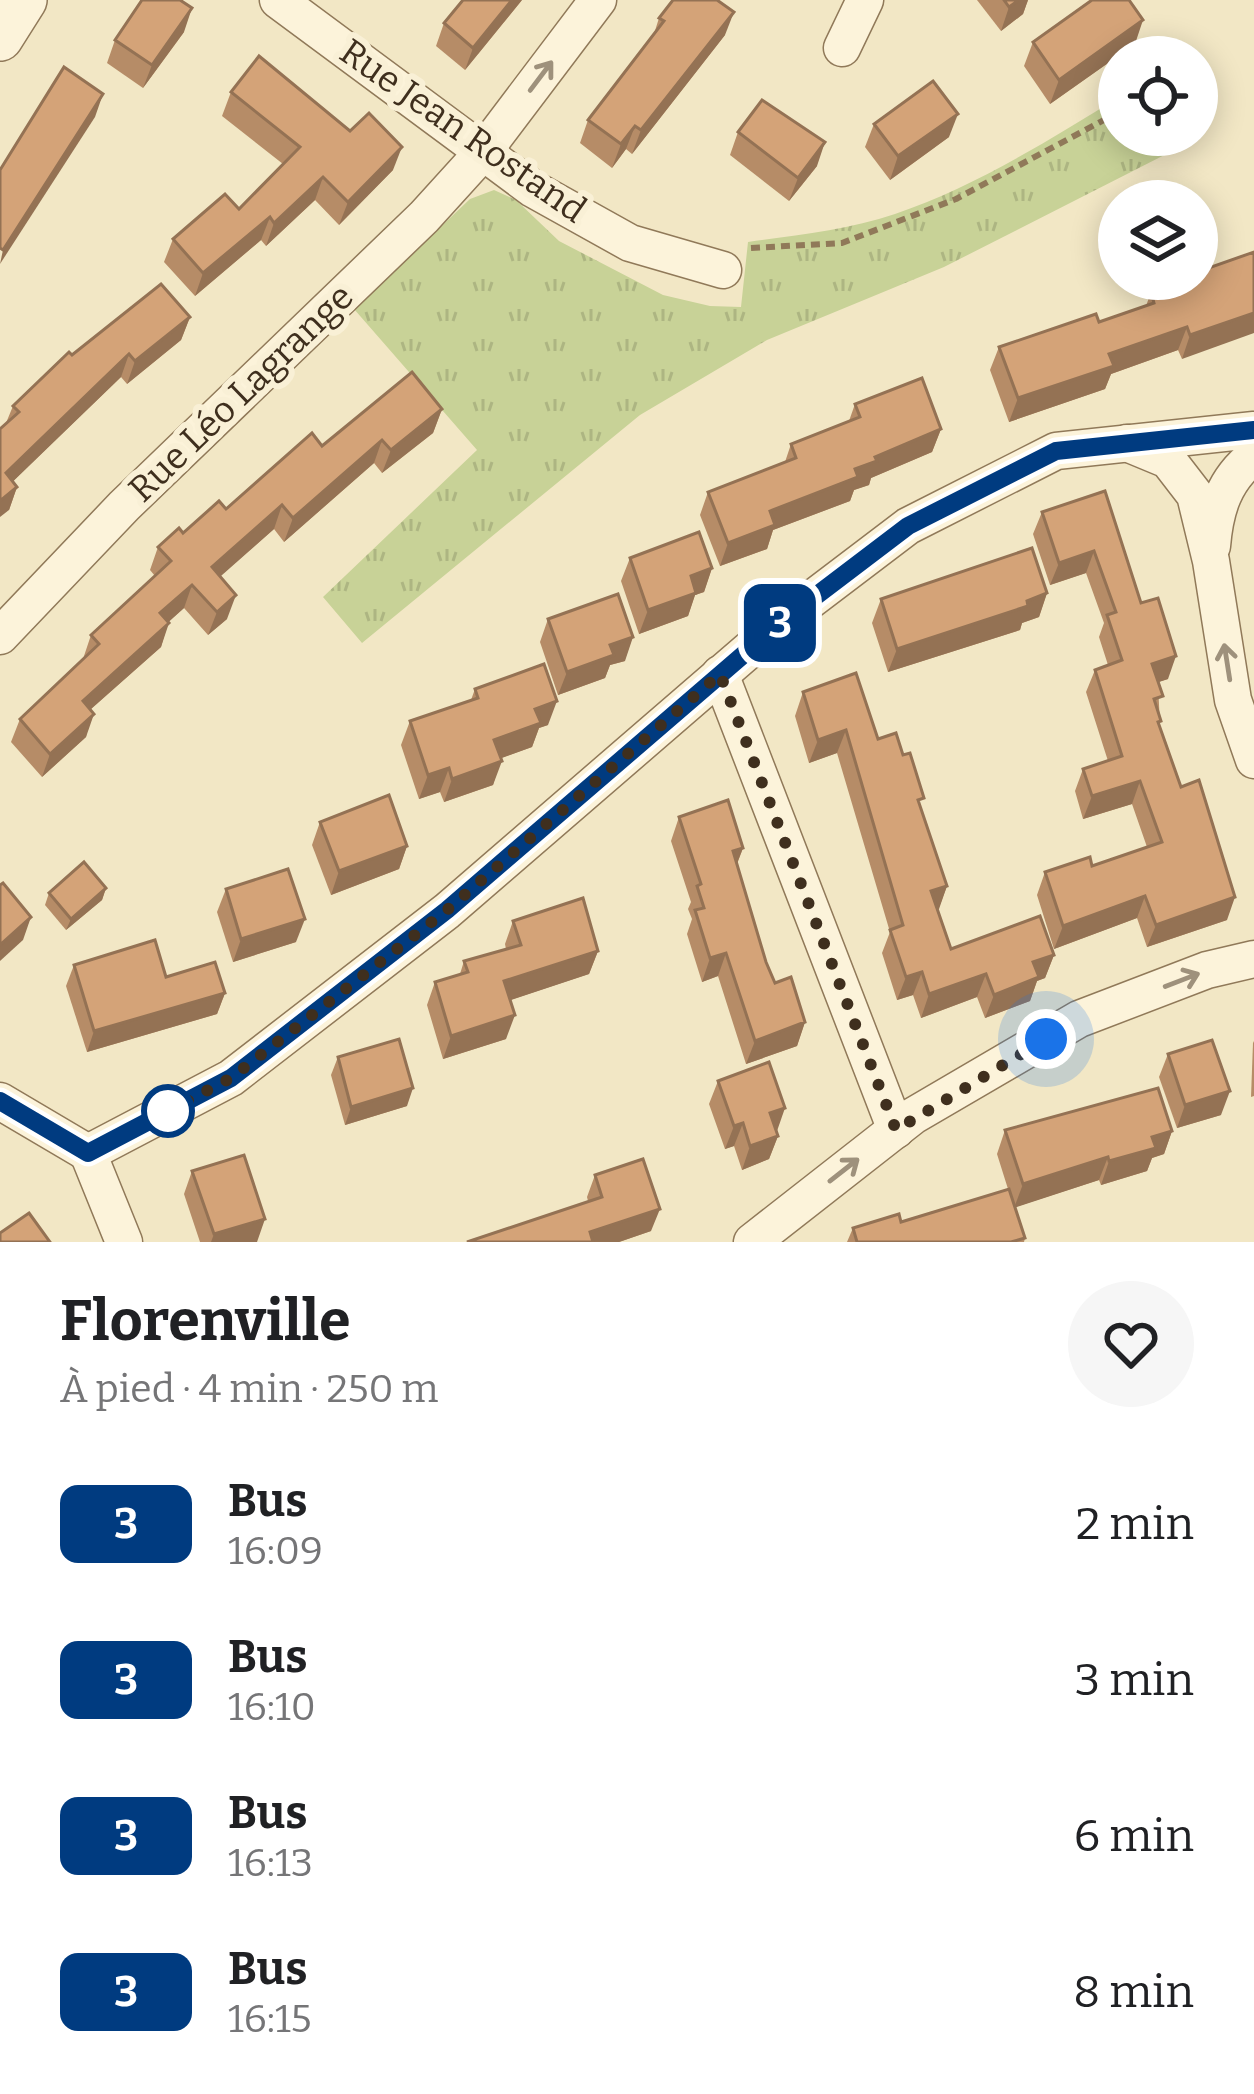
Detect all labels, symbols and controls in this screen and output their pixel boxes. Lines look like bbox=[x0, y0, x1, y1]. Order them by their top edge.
street label: Rue Jean Rostand bbox=[331, 30, 595, 232]
map controls bbox=[1098, 36, 1218, 300]
button: locate bbox=[1098, 36, 1218, 156]
one-way arrow bbox=[527, 60, 553, 93]
button: layers bbox=[1098, 180, 1218, 300]
street label: Rue Léo Lagrange bbox=[120, 275, 362, 511]
line badge: 3 bbox=[741, 584, 819, 662]
text: 3 bbox=[768, 598, 792, 648]
one-way arrow bbox=[1215, 644, 1238, 683]
one-way arrow bbox=[1162, 967, 1199, 989]
your location bbox=[1016, 1009, 1076, 1069]
unlabelled marker bbox=[143, 1086, 193, 1136]
one-way arrow bbox=[828, 1157, 860, 1184]
button: heart bbox=[1068, 1281, 1194, 1407]
text: Florenville bbox=[60, 1287, 351, 1355]
text: À pied · 4 min · 250 m bbox=[60, 1366, 439, 1412]
text: Bus bbox=[228, 1474, 307, 1528]
text: 2 min bbox=[1076, 1497, 1194, 1551]
text: 3 bbox=[114, 1499, 138, 1549]
text: 16:09 bbox=[228, 1528, 323, 1574]
text: Bus bbox=[228, 1630, 307, 1684]
text: 3 min bbox=[1075, 1653, 1194, 1707]
text: 3 bbox=[114, 1655, 138, 1705]
text: 16:10 bbox=[228, 1684, 316, 1730]
text: Bus bbox=[228, 1786, 307, 1840]
text: 6 min bbox=[1074, 1809, 1194, 1863]
text: 3 bbox=[114, 1811, 138, 1861]
text: 16:13 bbox=[228, 1840, 313, 1886]
text: Bus bbox=[228, 1942, 307, 1996]
text: 8 min bbox=[1073, 1965, 1194, 2019]
text: 3 bbox=[114, 1967, 138, 2017]
text: 16:15 bbox=[228, 1996, 312, 2042]

